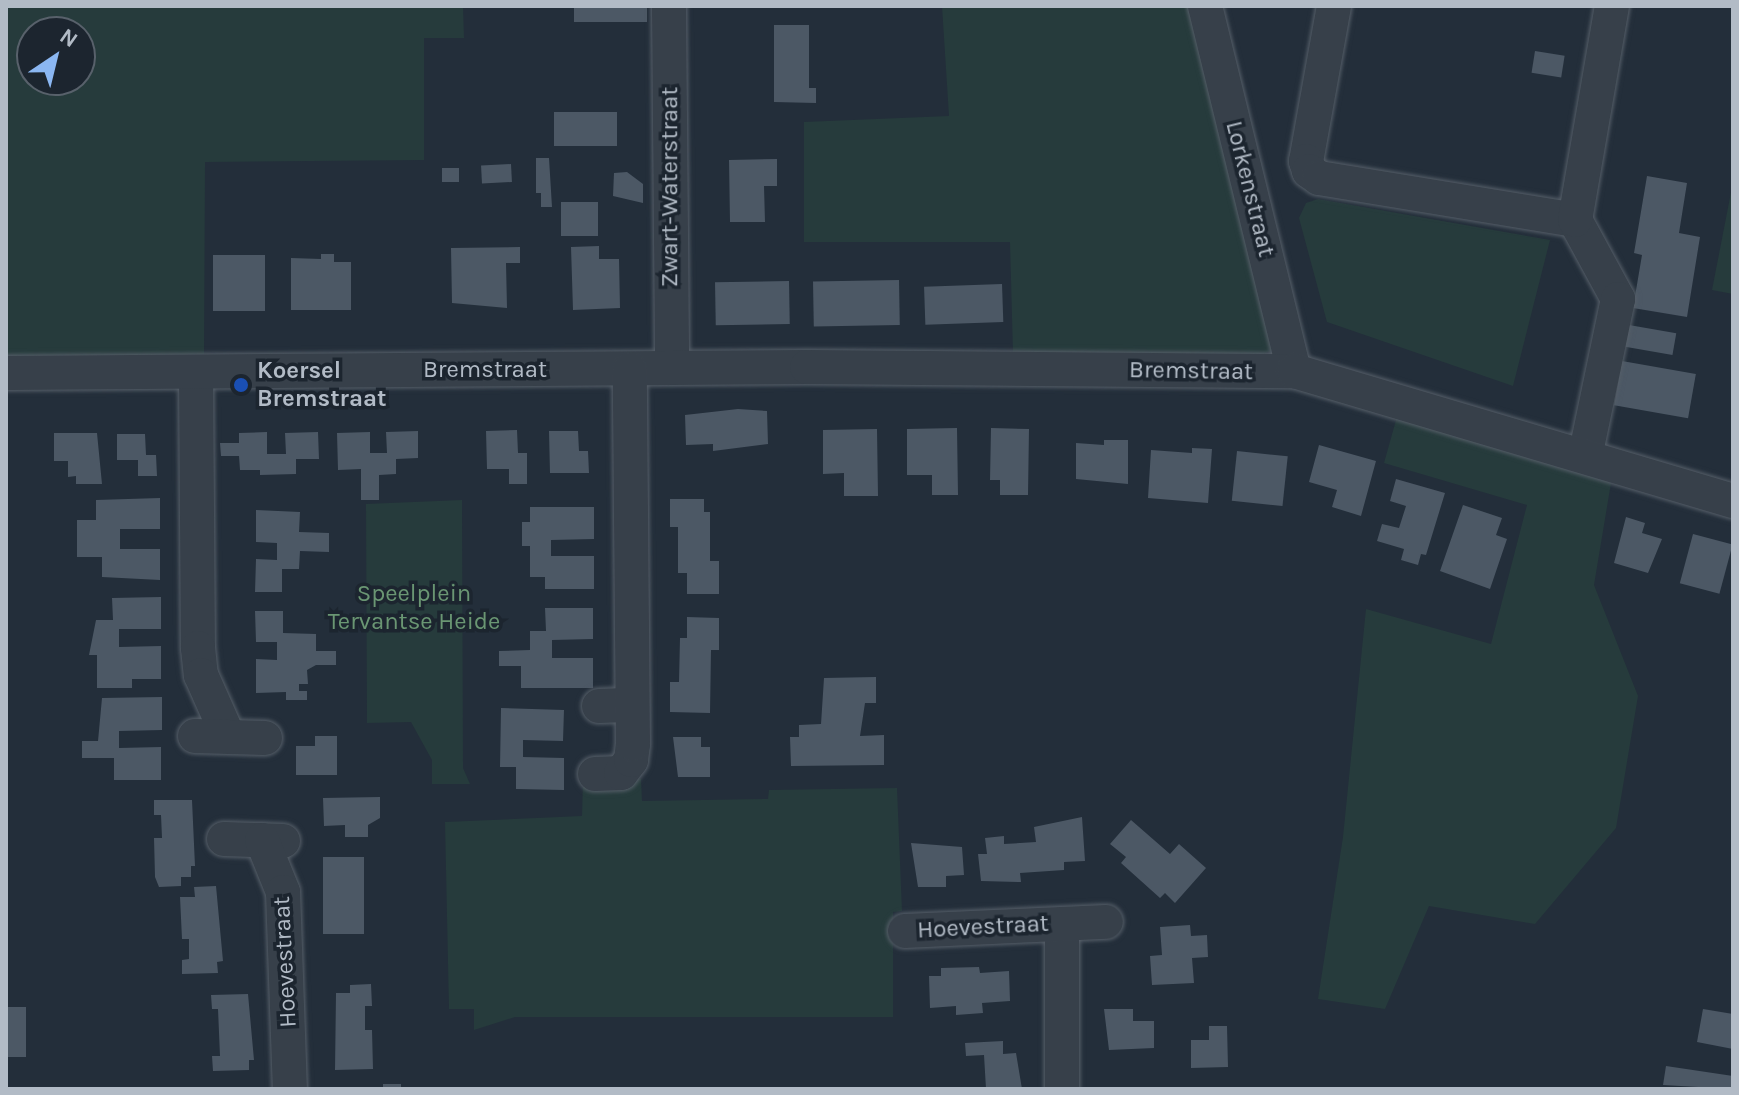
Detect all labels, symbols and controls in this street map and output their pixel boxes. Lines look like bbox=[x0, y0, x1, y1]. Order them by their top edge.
north arrow bbox=[16, 16, 96, 96]
text: N bbox=[55, 23, 83, 53]
street label: Zwart-Waterstraat bbox=[656, 87, 684, 287]
street label: Lorkenstraat bbox=[1219, 118, 1281, 260]
street label: Bremstraat bbox=[423, 356, 547, 384]
street label: Bremstraat bbox=[1129, 356, 1253, 386]
place label: Koersel Bremstraat bbox=[257, 357, 387, 413]
marker: Koersel Bremstraat bbox=[232, 376, 250, 394]
park label: Speelplein Tervantse Heide bbox=[328, 580, 500, 636]
street label: Hoevestraat bbox=[267, 896, 303, 1028]
street label: Hoevestraat bbox=[917, 909, 1049, 945]

